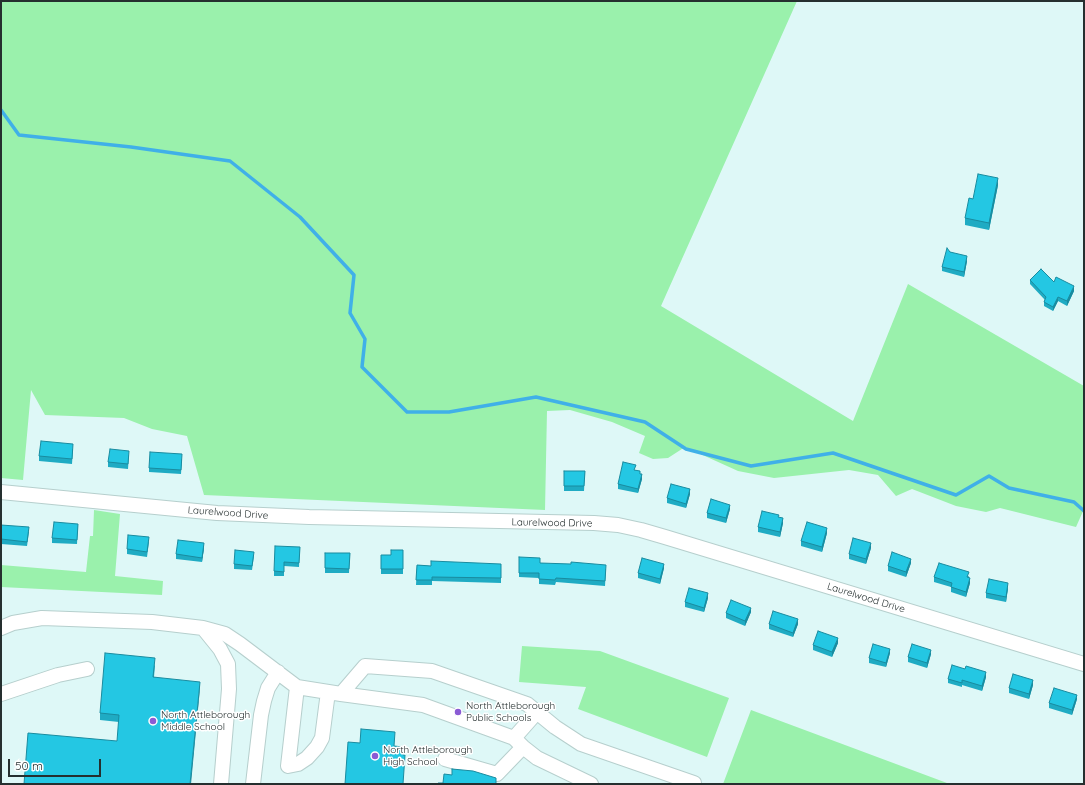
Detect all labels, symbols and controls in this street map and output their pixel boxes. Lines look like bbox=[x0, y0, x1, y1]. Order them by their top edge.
street label: Laurelwood Drive bbox=[187, 504, 269, 522]
street label: Laurelwood Drive bbox=[511, 516, 593, 530]
street label: Laurelwood Drive bbox=[826, 580, 906, 616]
place label: North Attleborough Public Schools bbox=[466, 700, 555, 724]
marker: North Attleborough Public Schools bbox=[453, 707, 463, 717]
place label: North Attleborough Middle School bbox=[161, 709, 250, 732]
marker: North Attleborough Middle School bbox=[148, 716, 158, 726]
place label: North Attleborough High School bbox=[383, 744, 472, 768]
scale bar bbox=[10, 751, 103, 777]
marker: North Attleborough High School bbox=[370, 751, 380, 761]
text: 50 m bbox=[15, 758, 43, 773]

